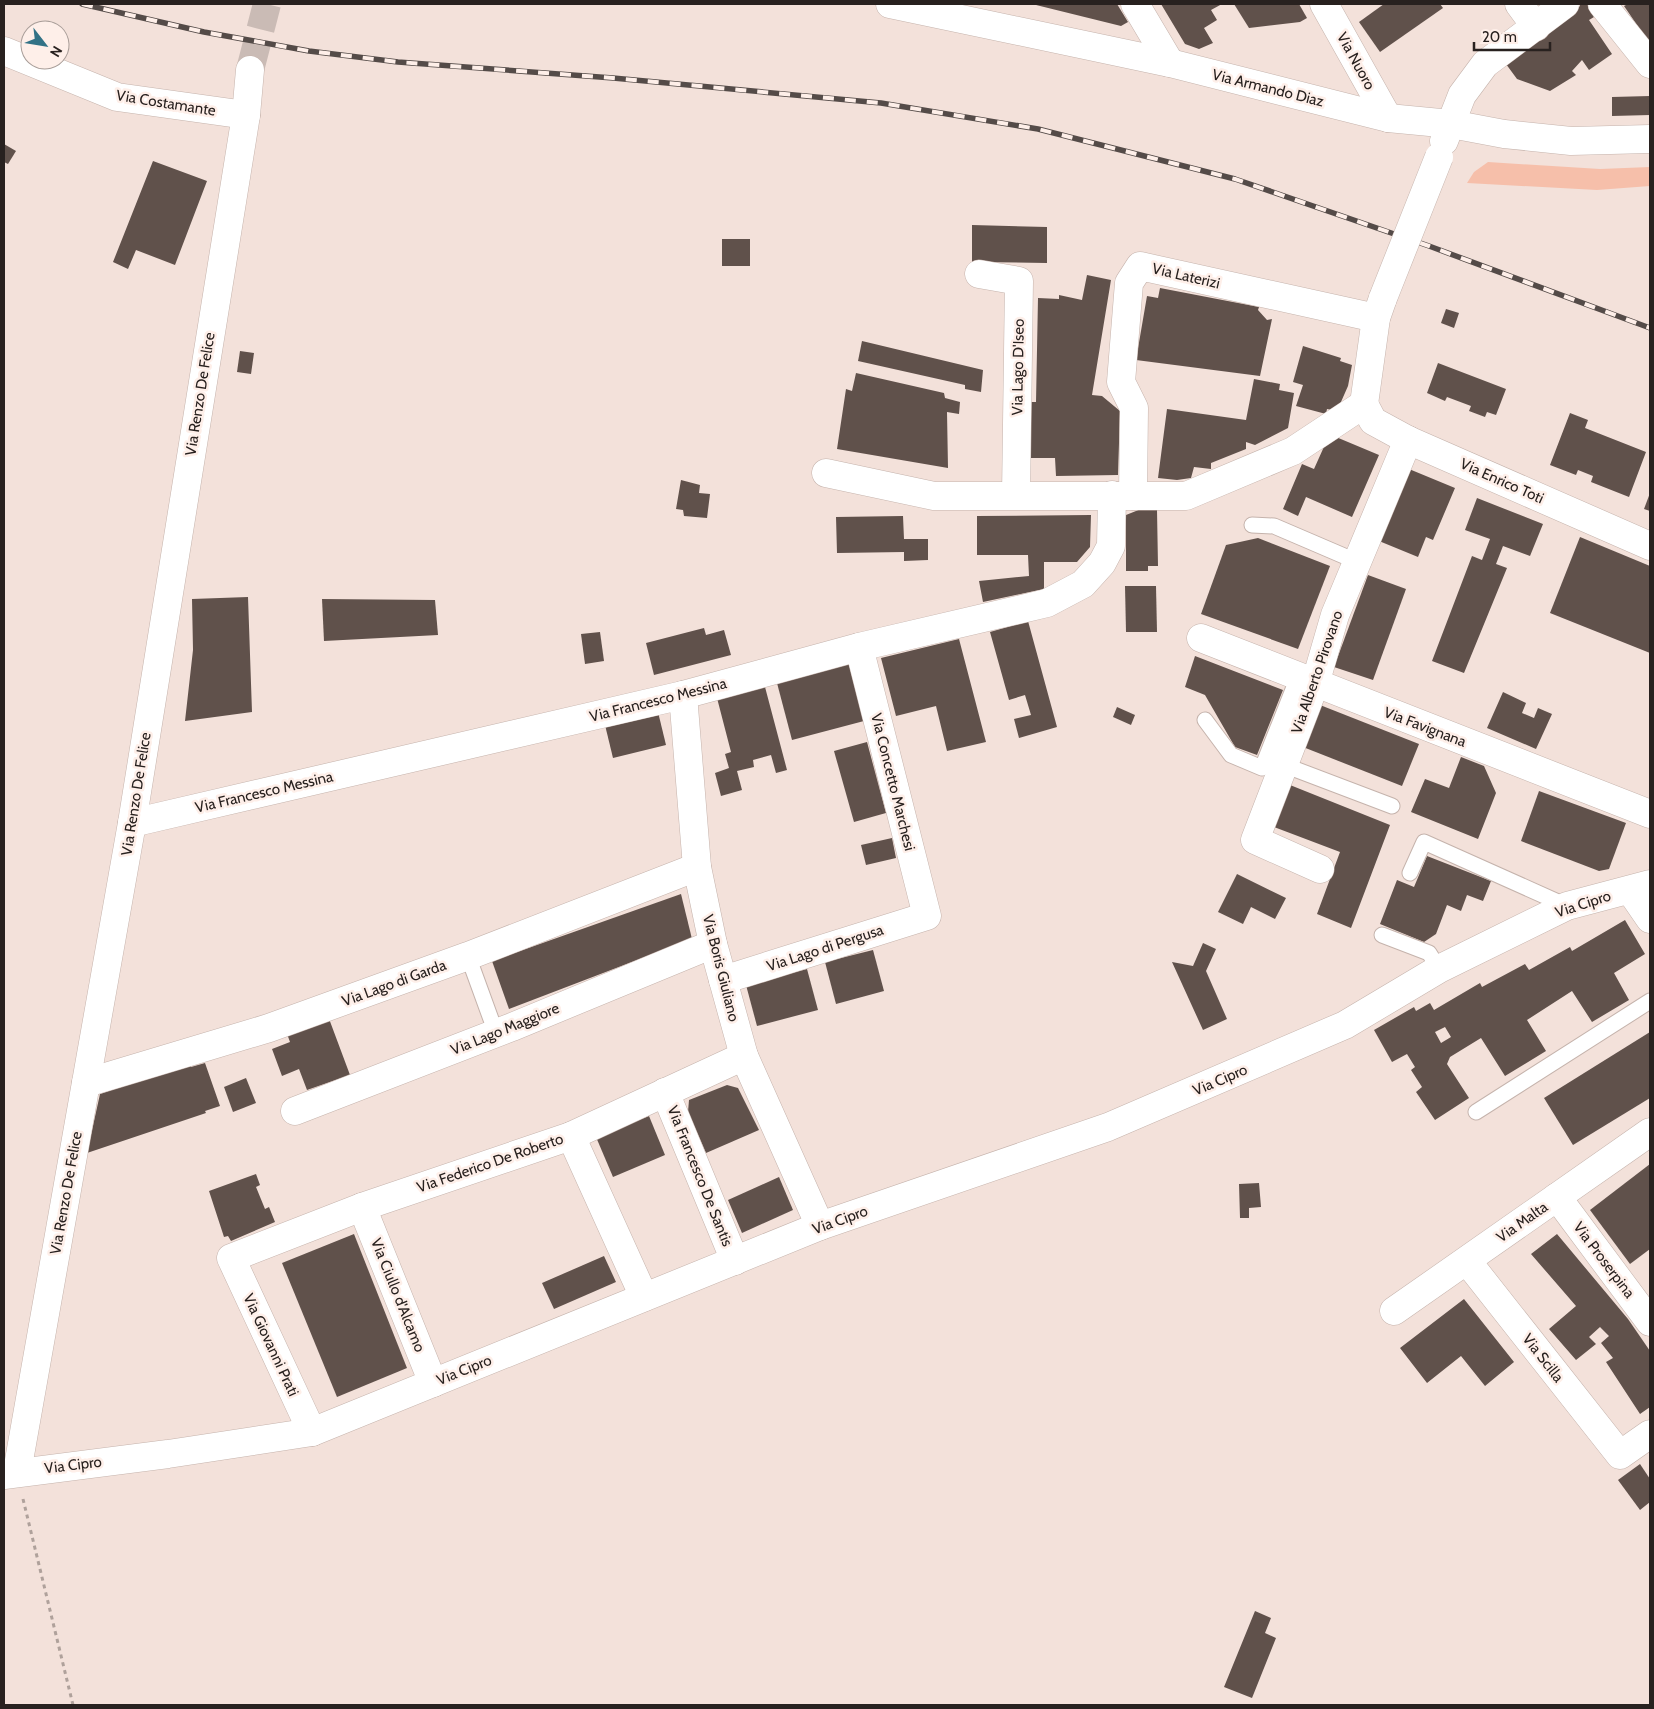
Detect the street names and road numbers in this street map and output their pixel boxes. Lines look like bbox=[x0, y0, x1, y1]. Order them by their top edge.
street label: Via Nuoro bbox=[1333, 29, 1379, 93]
street label: Via Armando Diaz bbox=[1210, 65, 1326, 111]
street label: Via Costamante bbox=[115, 86, 217, 120]
street label: Via Laterizi bbox=[1150, 259, 1222, 293]
street label: Via Lago D'Iseo bbox=[1008, 319, 1028, 415]
street label: Via Renzo De Felice bbox=[181, 331, 219, 457]
street label: Via Enrico Toti bbox=[1457, 455, 1547, 507]
street label: Via Alberto Pirovano bbox=[1287, 608, 1347, 736]
street label: Via Francesco Messina bbox=[588, 674, 729, 726]
street label: Via Favignana bbox=[1381, 703, 1469, 751]
street label: Via Concetto Marchesi bbox=[867, 711, 919, 853]
street label: Via Renzo De Felice bbox=[117, 731, 155, 857]
street label: Via Francesco Messina bbox=[193, 767, 335, 817]
street label: Via Cipro bbox=[1553, 887, 1613, 921]
street label: Via Boris Giuliano bbox=[699, 913, 743, 1023]
street label: Via Lago di Pergusa bbox=[764, 920, 886, 975]
street label: Via Lago di Garda bbox=[339, 956, 449, 1010]
street label: Via Lago Maggiore bbox=[448, 999, 562, 1059]
street label: Via Cipro bbox=[1190, 1060, 1250, 1100]
street label: Via Francesco De Santis bbox=[663, 1103, 737, 1249]
street label: Via Federico De Roberto bbox=[414, 1129, 566, 1197]
street label: Via Renzo De Felice bbox=[46, 1130, 86, 1256]
street label: Via Malta bbox=[1493, 1197, 1552, 1246]
street label: Via Cipro bbox=[810, 1202, 870, 1238]
street label: Via Proserpina bbox=[1570, 1218, 1639, 1302]
street label: Via Ciullo d'Alcamo bbox=[367, 1235, 429, 1355]
street label: Via Giovanni Prati bbox=[239, 1291, 303, 1399]
street label: Via Scilla bbox=[1518, 1330, 1568, 1386]
street label: Via Cipro bbox=[434, 1351, 494, 1389]
street label: Via Cipro bbox=[43, 1453, 103, 1477]

